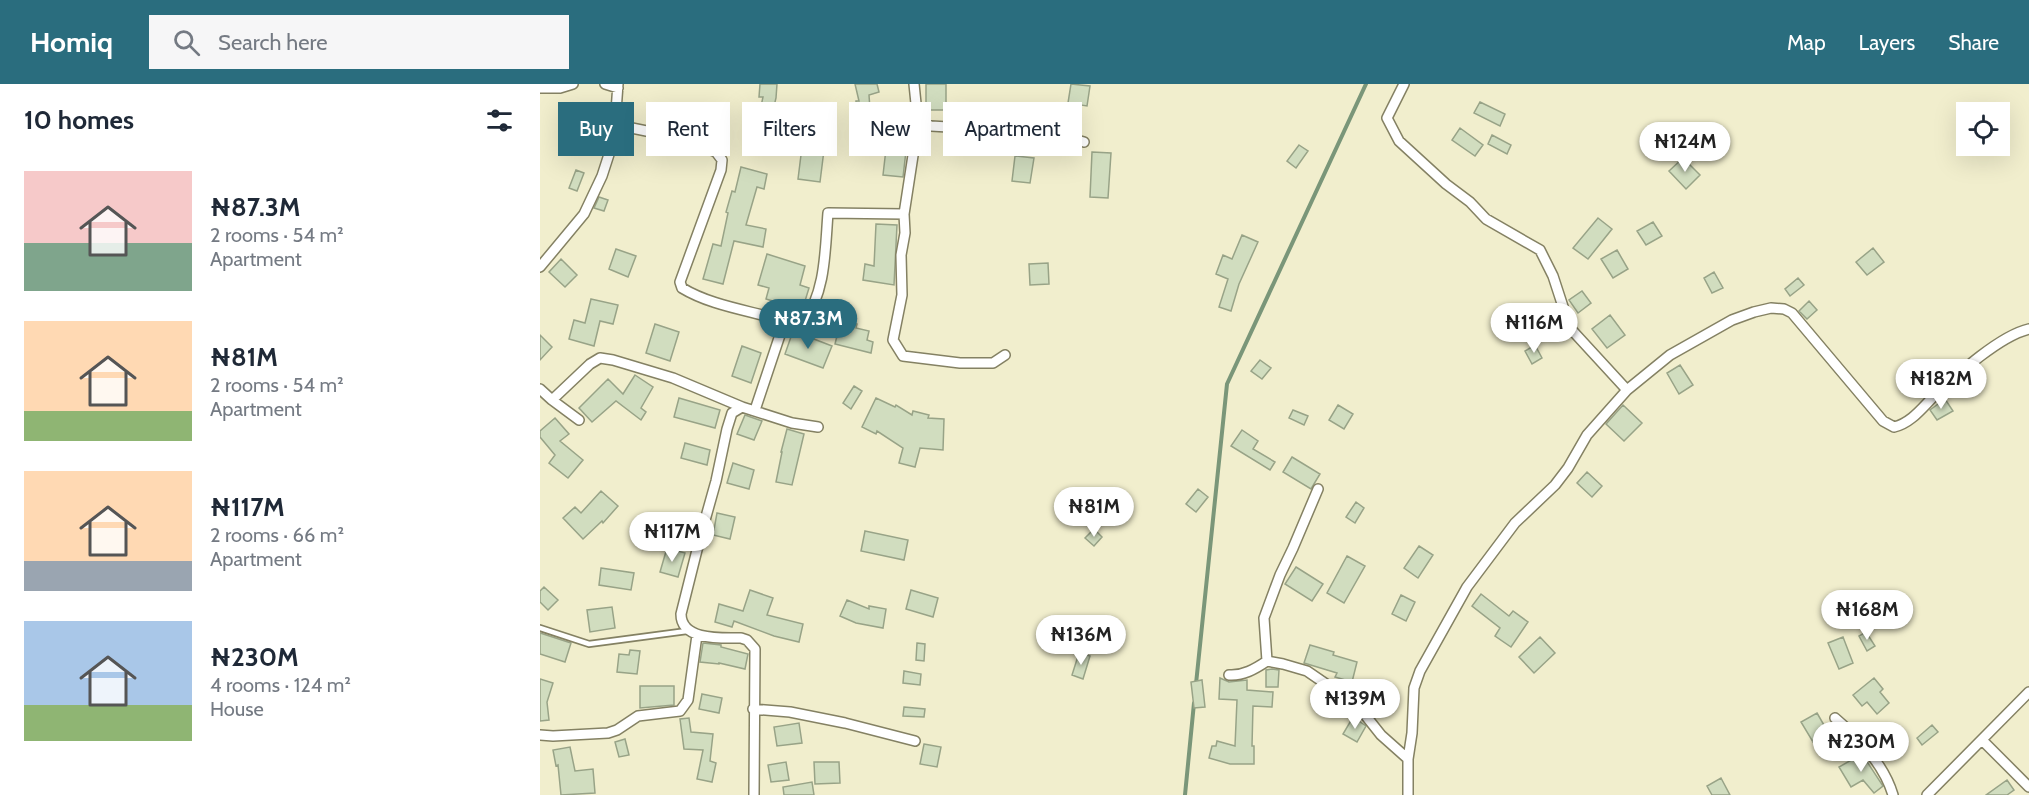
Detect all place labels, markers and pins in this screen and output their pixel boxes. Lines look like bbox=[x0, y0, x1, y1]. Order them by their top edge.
pin: ₦124M bbox=[1643, 122, 1727, 173]
pin: ₦87.3M bbox=[759, 299, 857, 350]
pin: ₦116M bbox=[1492, 303, 1576, 354]
pin: ₦182M bbox=[1899, 359, 1983, 410]
pin: ₦81M bbox=[1058, 487, 1130, 538]
pin: ₦117M bbox=[630, 512, 714, 563]
pin: ₦168M bbox=[1825, 590, 1909, 641]
pin: ₦136M bbox=[1039, 615, 1123, 666]
pin: ₦139M bbox=[1313, 679, 1397, 730]
pin: ₦230M bbox=[1819, 722, 1903, 773]

